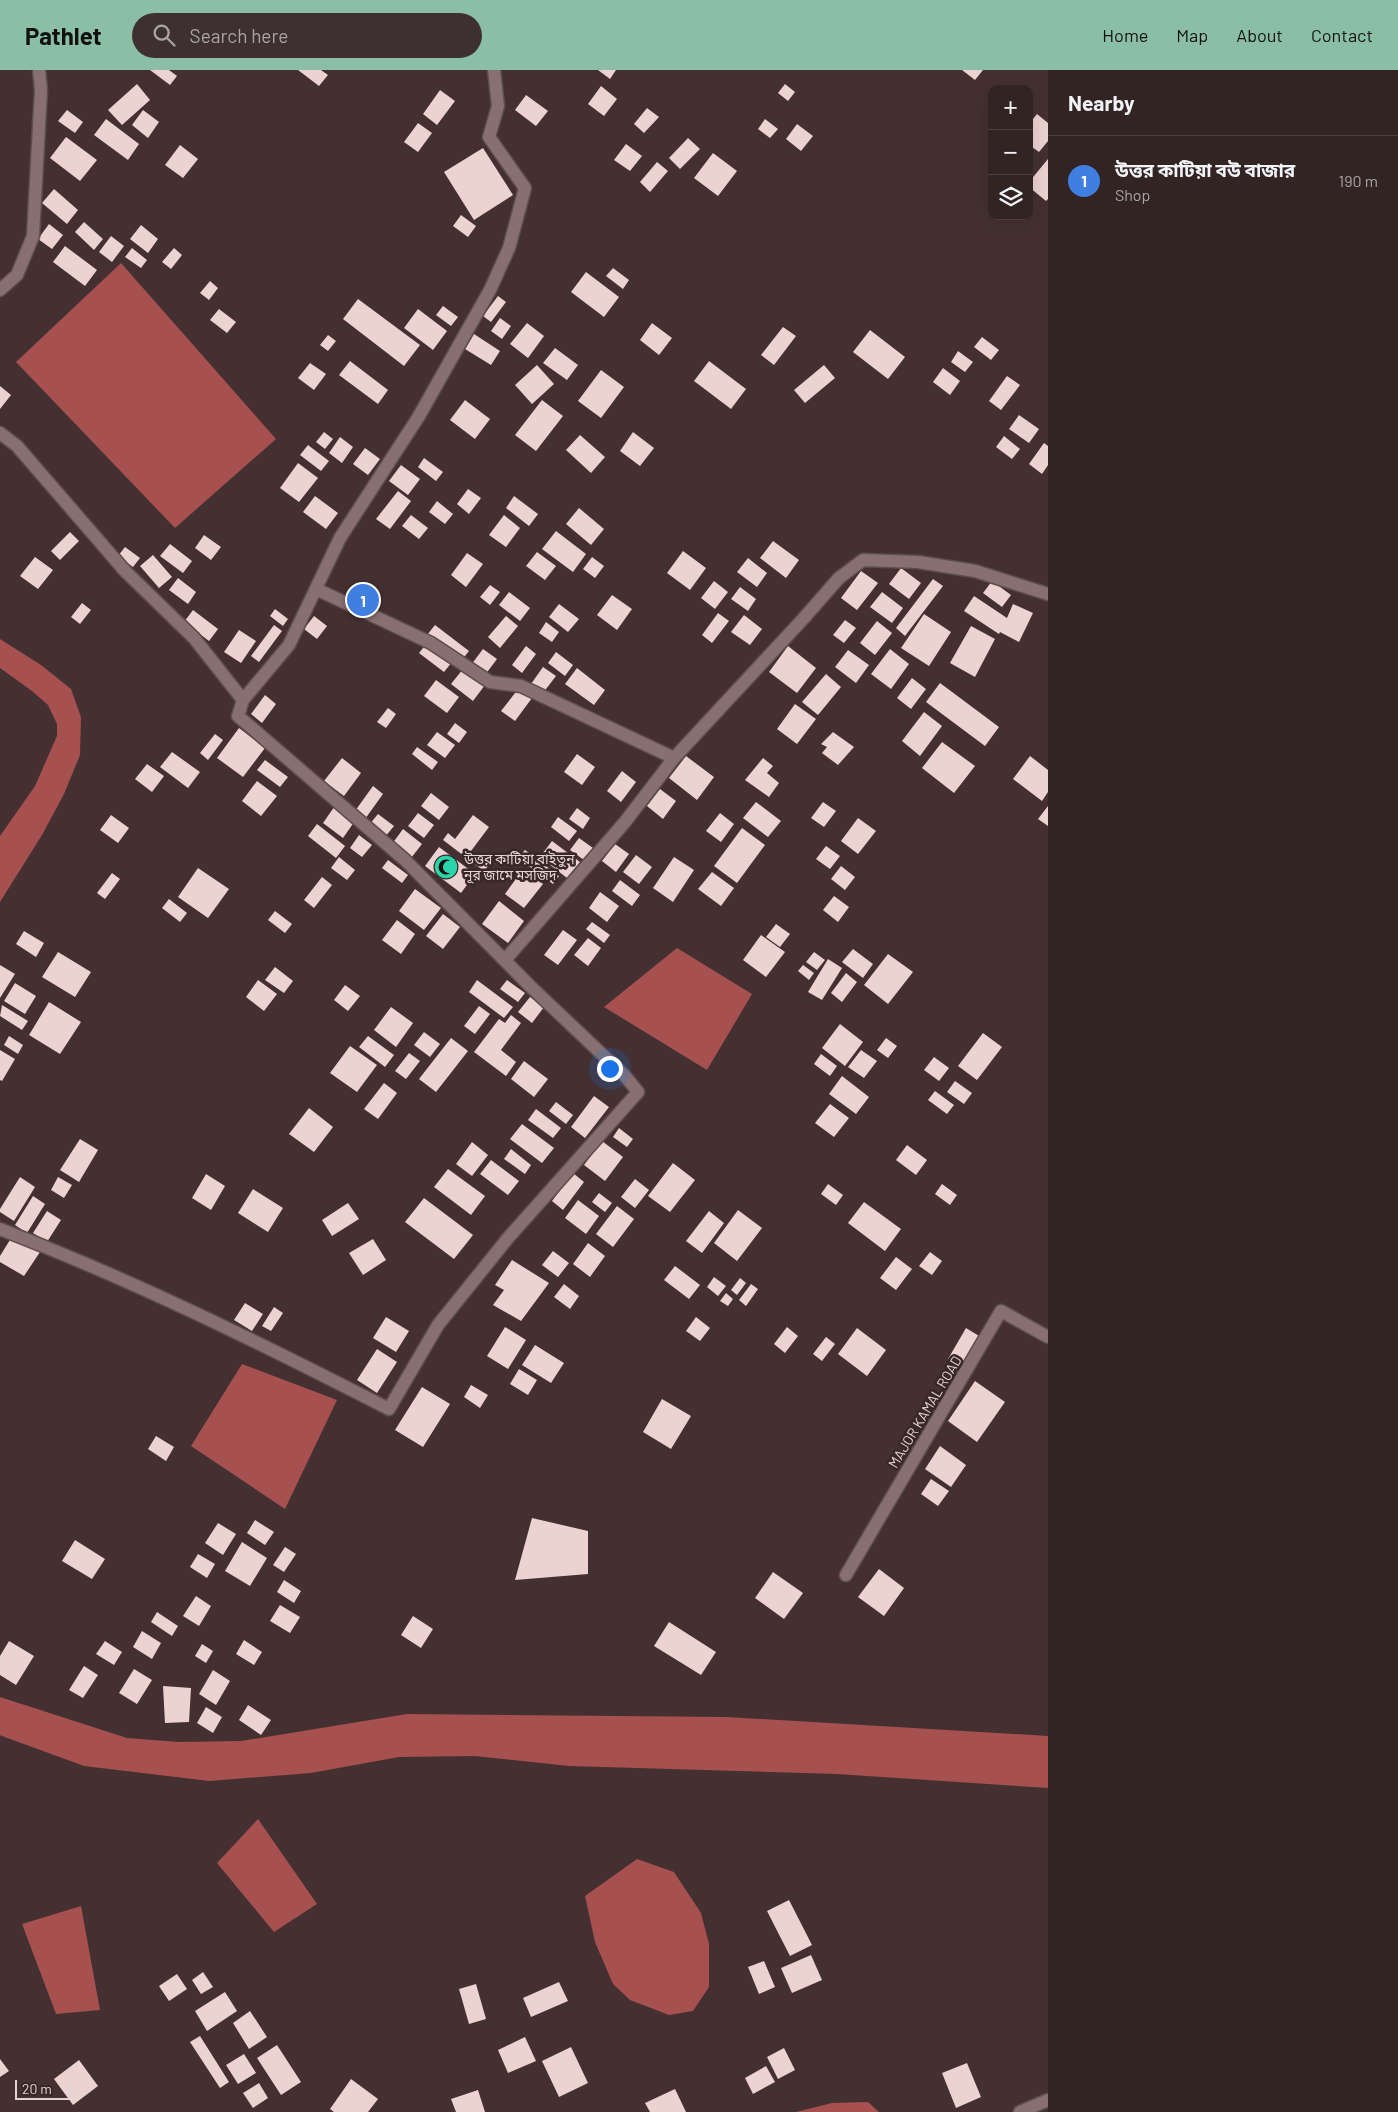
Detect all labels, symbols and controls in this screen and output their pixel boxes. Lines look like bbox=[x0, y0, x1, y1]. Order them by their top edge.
search box bbox=[132, 13, 482, 58]
text: Pathlet bbox=[25, 21, 102, 50]
icon: search bbox=[150, 21, 178, 49]
text: Search here bbox=[190, 24, 288, 47]
text: Home bbox=[1102, 24, 1148, 46]
text: Map bbox=[1176, 24, 1208, 46]
text: About bbox=[1236, 24, 1283, 46]
text: Contact bbox=[1311, 24, 1373, 46]
map controls bbox=[988, 85, 1033, 220]
button: + bbox=[988, 85, 1033, 130]
text: Nearby bbox=[1068, 90, 1134, 115]
button: − bbox=[988, 130, 1033, 175]
text: উত্তর কাটিয়া বউ বাজার bbox=[1115, 158, 1295, 181]
text: 1 bbox=[1081, 171, 1087, 190]
text: 190 m bbox=[1339, 171, 1378, 190]
button: layers bbox=[988, 175, 1033, 220]
text: Shop bbox=[1115, 185, 1150, 204]
pin: 1 bbox=[347, 581, 379, 619]
place label: উত্তর কাটিয়া বাইতুন নূর জামে মসজিদ bbox=[463, 850, 575, 884]
mosque icon: উত্তর কাটিয়া বাইতুন নূর জামে মসজিদ bbox=[433, 854, 459, 880]
your location bbox=[597, 1056, 623, 1082]
street label: MAJOR KAMAL ROAD bbox=[884, 1353, 965, 1471]
scale bar bbox=[15, 2077, 71, 2100]
text: 20 m bbox=[22, 2080, 52, 2097]

